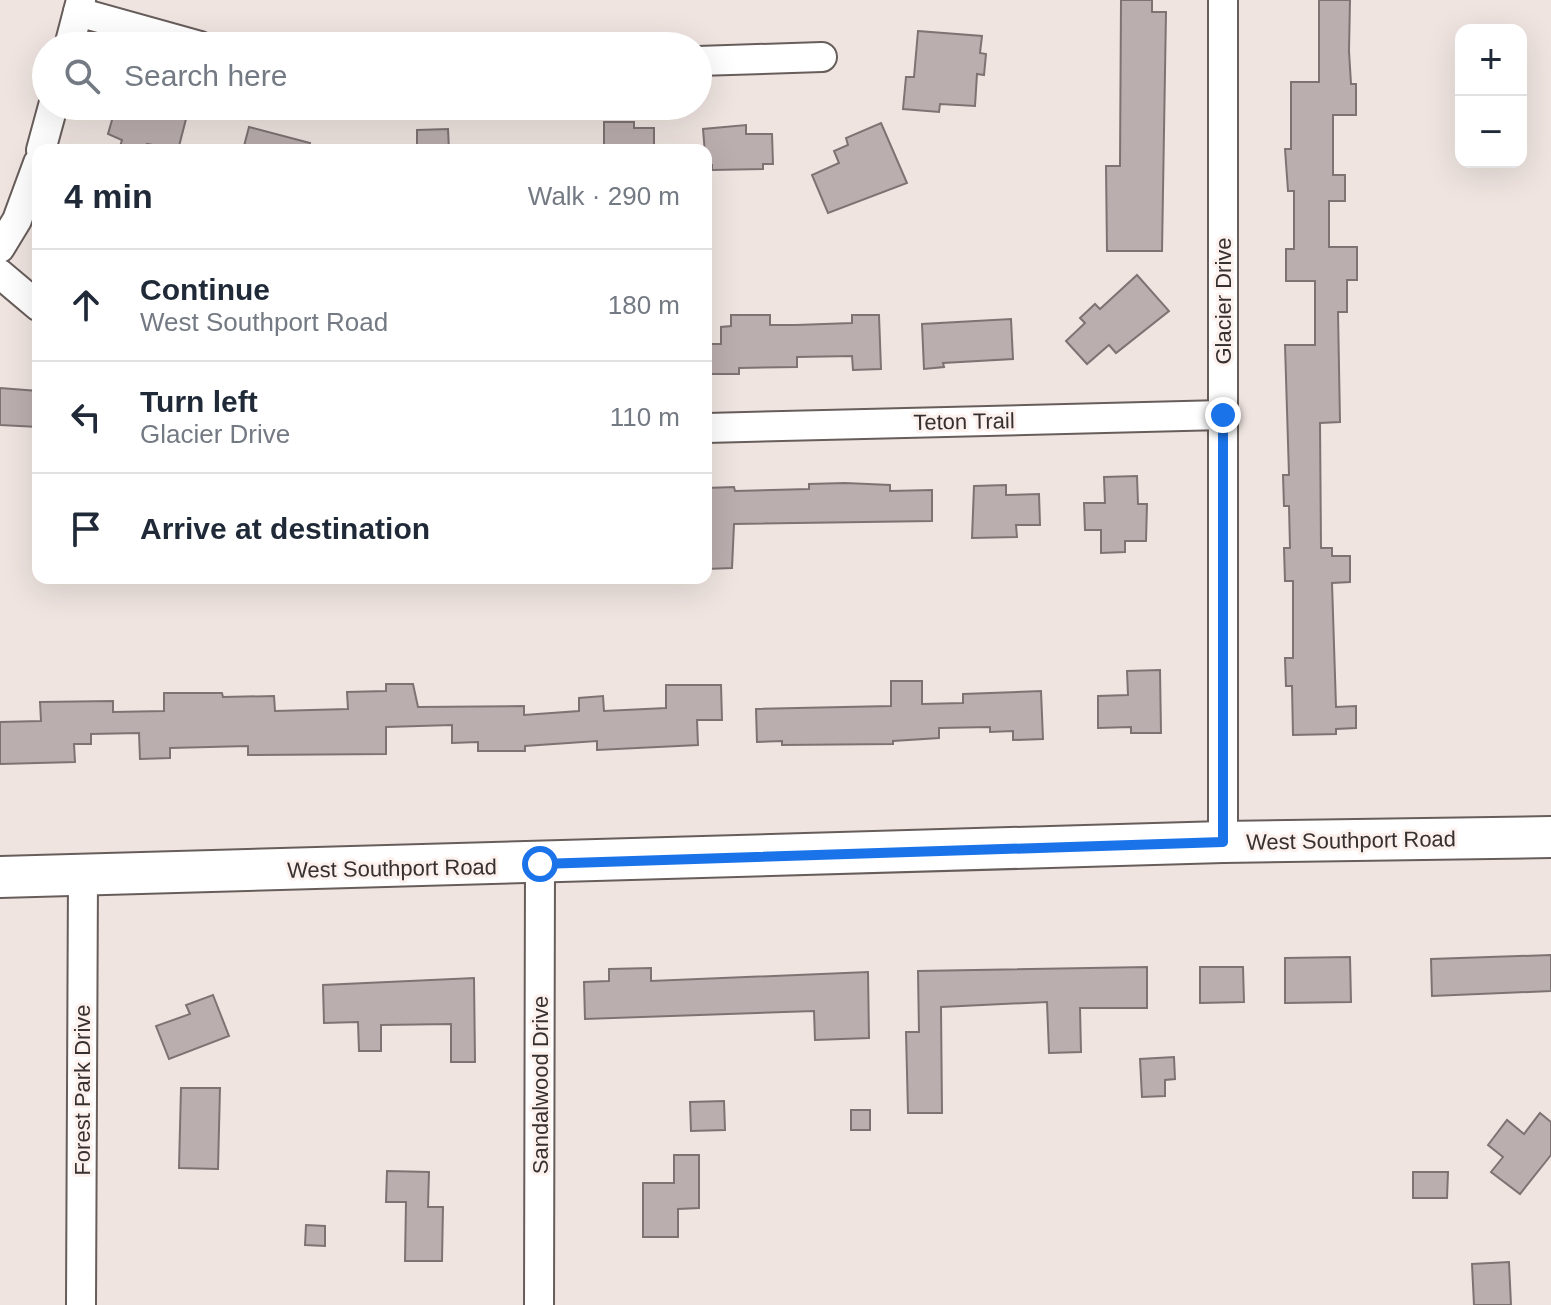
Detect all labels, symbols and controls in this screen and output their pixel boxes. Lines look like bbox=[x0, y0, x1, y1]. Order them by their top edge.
map controls bbox=[1455, 24, 1527, 168]
button: + bbox=[1455, 24, 1527, 96]
search box bbox=[32, 32, 712, 120]
icon: search bbox=[60, 54, 104, 98]
text: Search here bbox=[124, 59, 287, 92]
button: − bbox=[1455, 96, 1527, 168]
text: 4 min bbox=[64, 177, 153, 215]
text: Walk · 290 m bbox=[528, 181, 680, 211]
street label: Glacier Drive bbox=[1211, 237, 1236, 365]
text: Continue bbox=[140, 273, 270, 306]
icon: ahead bbox=[64, 283, 108, 327]
text: 180 m bbox=[608, 290, 680, 320]
text: West Southport Road bbox=[140, 307, 388, 337]
text: Turn left bbox=[140, 385, 258, 418]
icon: left bbox=[64, 395, 108, 439]
route end bbox=[1205, 397, 1241, 433]
text: 110 m bbox=[610, 402, 680, 432]
street label: Teton Trail bbox=[913, 408, 1015, 435]
text: Glacier Drive bbox=[140, 419, 290, 449]
icon: arrive bbox=[64, 507, 108, 551]
text: Arrive at destination bbox=[140, 512, 430, 545]
street label: West Southport Road bbox=[1246, 826, 1456, 855]
route start bbox=[522, 846, 558, 882]
street label: West Southport Road bbox=[287, 854, 497, 883]
street label: Sandalwood Drive bbox=[528, 996, 553, 1174]
street label: Forest Park Drive bbox=[70, 1004, 95, 1176]

